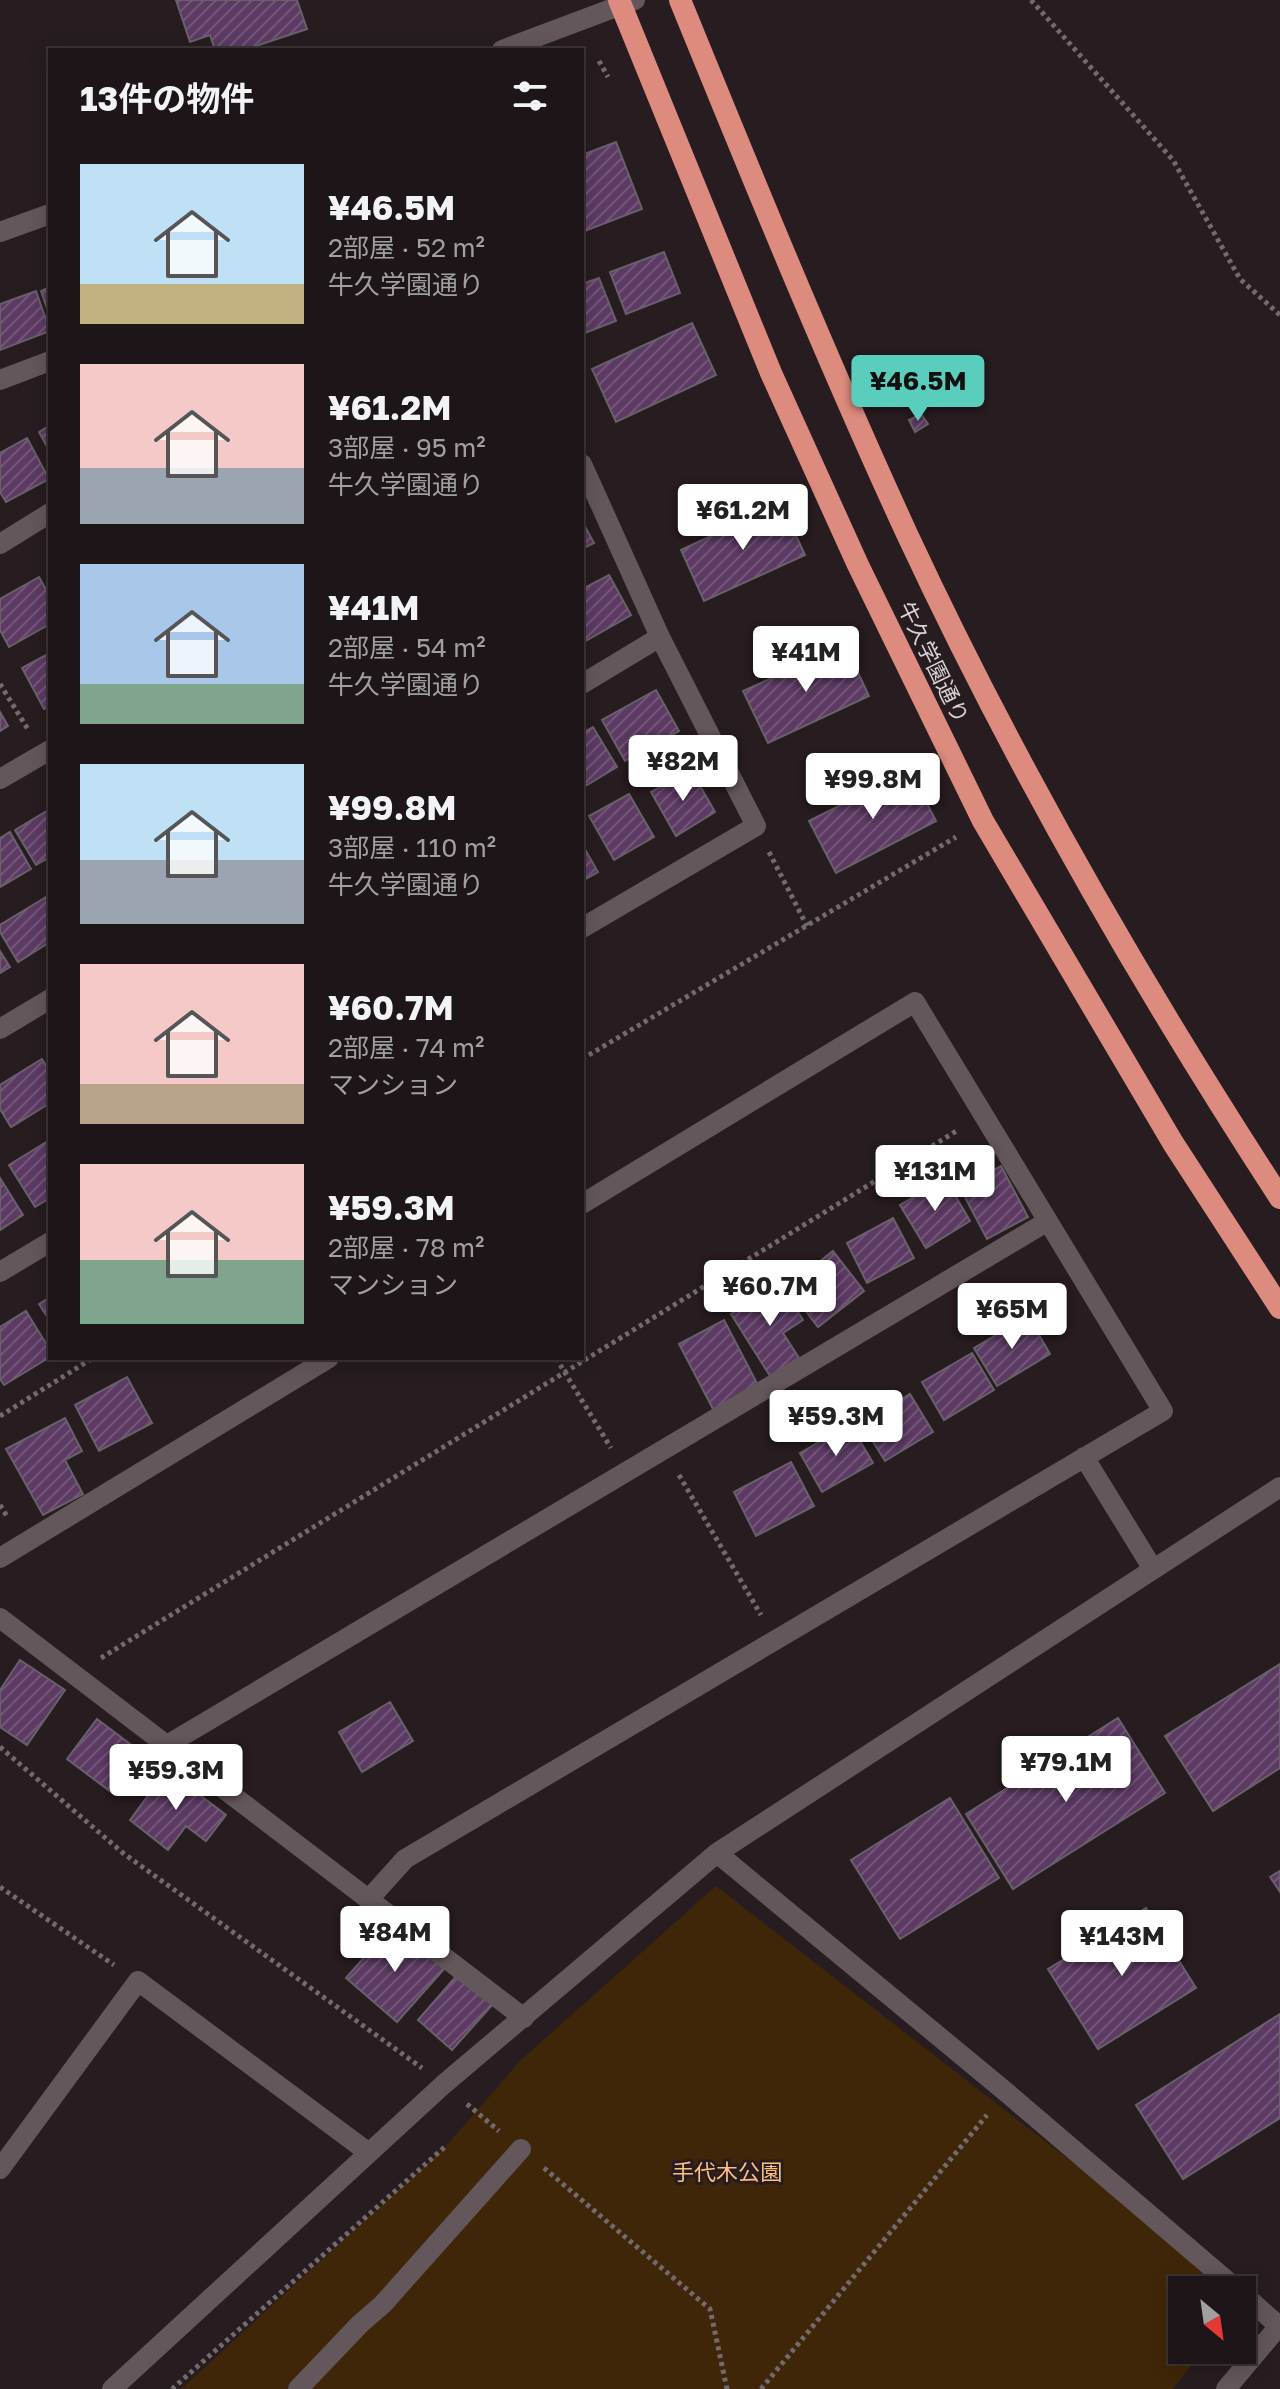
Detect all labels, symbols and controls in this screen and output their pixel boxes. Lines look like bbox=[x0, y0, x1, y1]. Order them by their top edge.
icon: filters bbox=[508, 74, 552, 118]
text: 13件の物件 bbox=[80, 78, 254, 118]
text: ¥46.5M bbox=[328, 187, 455, 227]
icon: home bbox=[144, 196, 240, 292]
text: 2部屋 · 52 m² bbox=[328, 232, 485, 263]
text: 牛久学園通り bbox=[328, 269, 484, 300]
pin: ¥46.5M bbox=[853, 355, 983, 423]
text: ¥46.5M bbox=[869, 365, 967, 396]
text: ¥61.2M bbox=[328, 387, 451, 427]
icon: home bbox=[144, 396, 240, 492]
text: 3部屋 · 95 m² bbox=[328, 432, 486, 463]
text: 牛久学園通り bbox=[328, 469, 484, 500]
pin: ¥61.2M bbox=[678, 484, 808, 552]
text: ¥61.2M bbox=[696, 494, 790, 525]
text: ¥41M bbox=[328, 587, 419, 627]
icon: home bbox=[144, 596, 240, 692]
street label: 牛久学園通り bbox=[893, 597, 975, 727]
pin: ¥41M bbox=[759, 626, 853, 694]
text: 2部屋 · 54 m² bbox=[328, 632, 486, 663]
text: ¥41M bbox=[771, 636, 841, 667]
text: 牛久学園通り bbox=[328, 669, 484, 700]
pin: ¥82M bbox=[636, 735, 730, 803]
text: ¥82M bbox=[647, 745, 719, 776]
pin: ¥99.8M bbox=[808, 753, 938, 821]
text: ¥99.8M bbox=[824, 763, 922, 794]
text: ¥99.8M bbox=[328, 787, 457, 827]
icon: home bbox=[144, 796, 240, 892]
text: 3部屋 · 110 m² bbox=[328, 832, 496, 863]
text: 牛久学園通り bbox=[328, 869, 484, 900]
text: ¥60.7M bbox=[328, 987, 454, 1027]
icon: home bbox=[144, 996, 240, 1092]
text: 2部屋 · 74 m² bbox=[328, 1032, 484, 1063]
text: マンション bbox=[328, 1069, 458, 1100]
pin: ¥131M bbox=[879, 1145, 991, 1213]
text: ¥131M bbox=[894, 1155, 976, 1186]
text: ¥59.3M bbox=[328, 1187, 455, 1227]
icon: home bbox=[144, 1196, 240, 1292]
text: 2部屋 · 78 m² bbox=[328, 1232, 484, 1263]
pin: ¥60.7M bbox=[705, 1260, 835, 1328]
text: マンション bbox=[328, 1269, 458, 1300]
text: ¥60.7M bbox=[722, 1270, 818, 1301]
pin: ¥65M bbox=[965, 1283, 1059, 1351]
text: ¥65M bbox=[976, 1293, 1048, 1324]
pin: ¥59.3M bbox=[771, 1390, 901, 1458]
text: ¥59.3M bbox=[788, 1400, 884, 1431]
pin: ¥79.1M bbox=[1001, 1736, 1131, 1804]
pin: ¥59.3M bbox=[111, 1744, 241, 1812]
text: ¥79.1M bbox=[1020, 1746, 1112, 1777]
text: ¥59.3M bbox=[128, 1754, 224, 1785]
pin: ¥84M bbox=[348, 1906, 442, 1974]
pin: ¥143M bbox=[1066, 1910, 1178, 1978]
text: ¥84M bbox=[358, 1916, 432, 1947]
text: ¥143M bbox=[1079, 1920, 1165, 1951]
park label: 手代木公園 bbox=[672, 2158, 782, 2185]
north arrow bbox=[1168, 2276, 1256, 2364]
map controls bbox=[1168, 2276, 1256, 2364]

